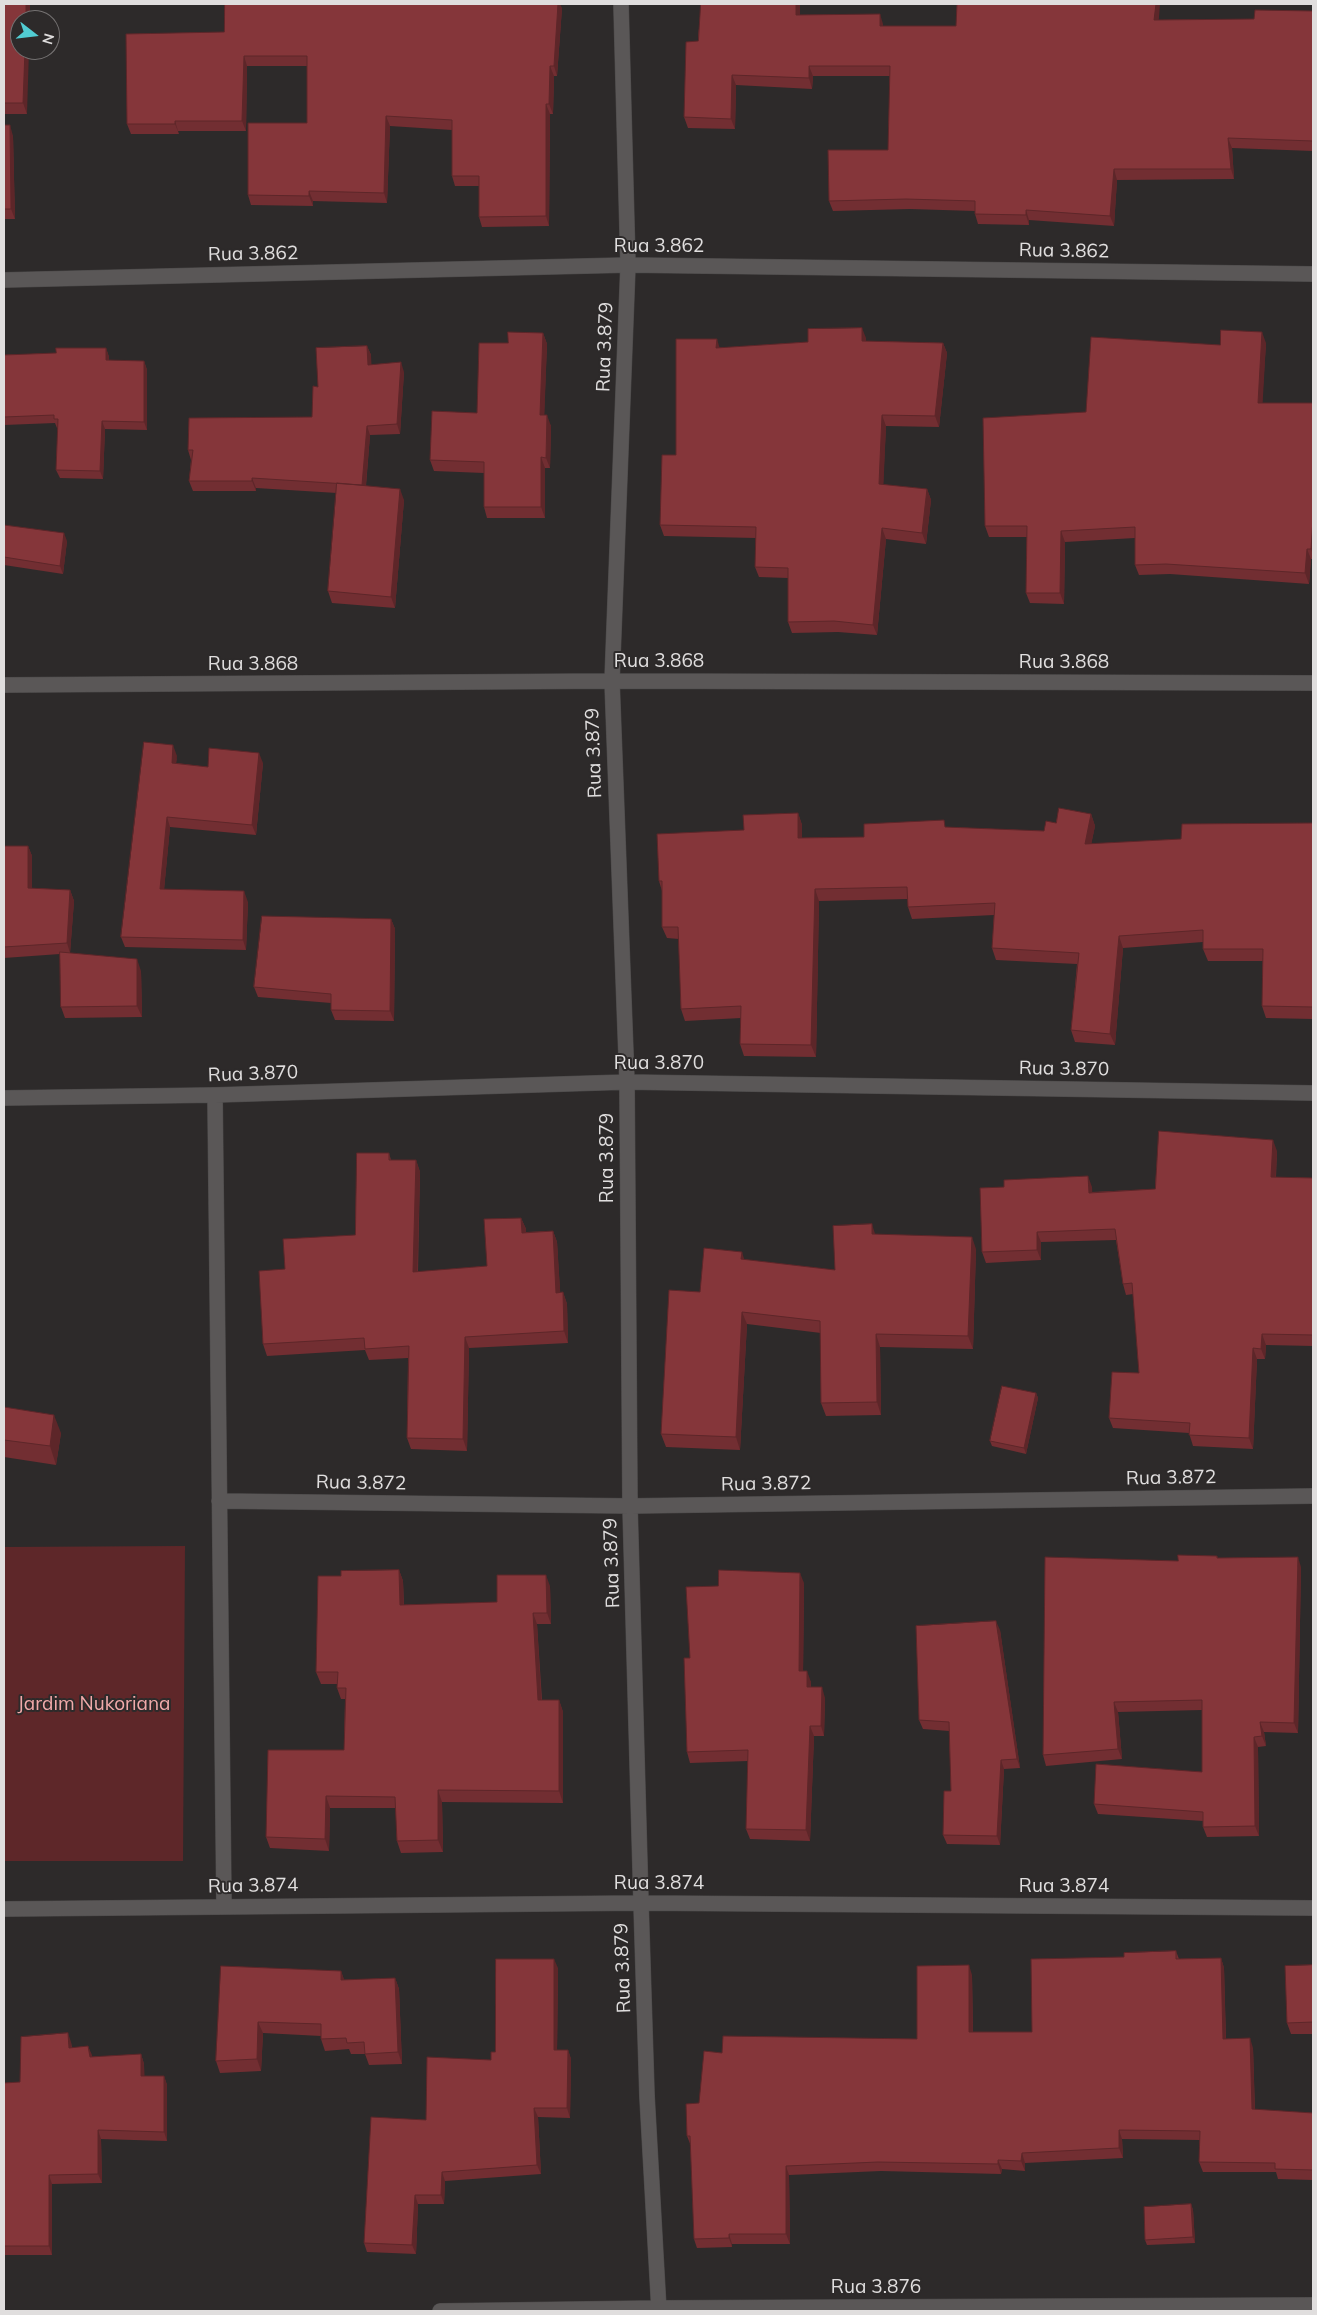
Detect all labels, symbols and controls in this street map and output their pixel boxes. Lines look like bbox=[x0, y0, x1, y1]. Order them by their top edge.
north arrow bbox=[10, 10, 60, 60]
text: N bbox=[38, 31, 59, 46]
street label: Rua 3.862 bbox=[614, 235, 704, 257]
street label: Rua 3.862 bbox=[1019, 239, 1109, 263]
street label: Rua 3.862 bbox=[208, 242, 298, 266]
street label: Rua 3.879 bbox=[592, 301, 618, 393]
street label: Rua 3.868 bbox=[614, 650, 704, 672]
street label: Rua 3.868 bbox=[1019, 651, 1109, 673]
street label: Rua 3.868 bbox=[208, 653, 298, 675]
street label: Rua 3.879 bbox=[581, 707, 607, 799]
street label: Rua 3.870 bbox=[614, 1052, 704, 1074]
street label: Rua 3.870 bbox=[1019, 1057, 1109, 1081]
street label: Rua 3.870 bbox=[207, 1061, 299, 1087]
street label: Rua 3.879 bbox=[596, 1113, 618, 1203]
street label: Rua 3.872 bbox=[1126, 1466, 1216, 1490]
street label: Rua 3.872 bbox=[316, 1471, 406, 1495]
street label: Rua 3.872 bbox=[721, 1472, 811, 1496]
street label: Rua 3.879 bbox=[599, 1517, 625, 1609]
park label: Jardim Nukoriana bbox=[18, 1693, 170, 1715]
street label: Rua 3.874 bbox=[614, 1872, 704, 1894]
street label: Rua 3.874 bbox=[208, 1874, 298, 1898]
street label: Rua 3.874 bbox=[1019, 1875, 1109, 1897]
street label: Rua 3.879 bbox=[610, 1922, 636, 2014]
street label: Rua 3.876 bbox=[831, 2276, 921, 2298]

